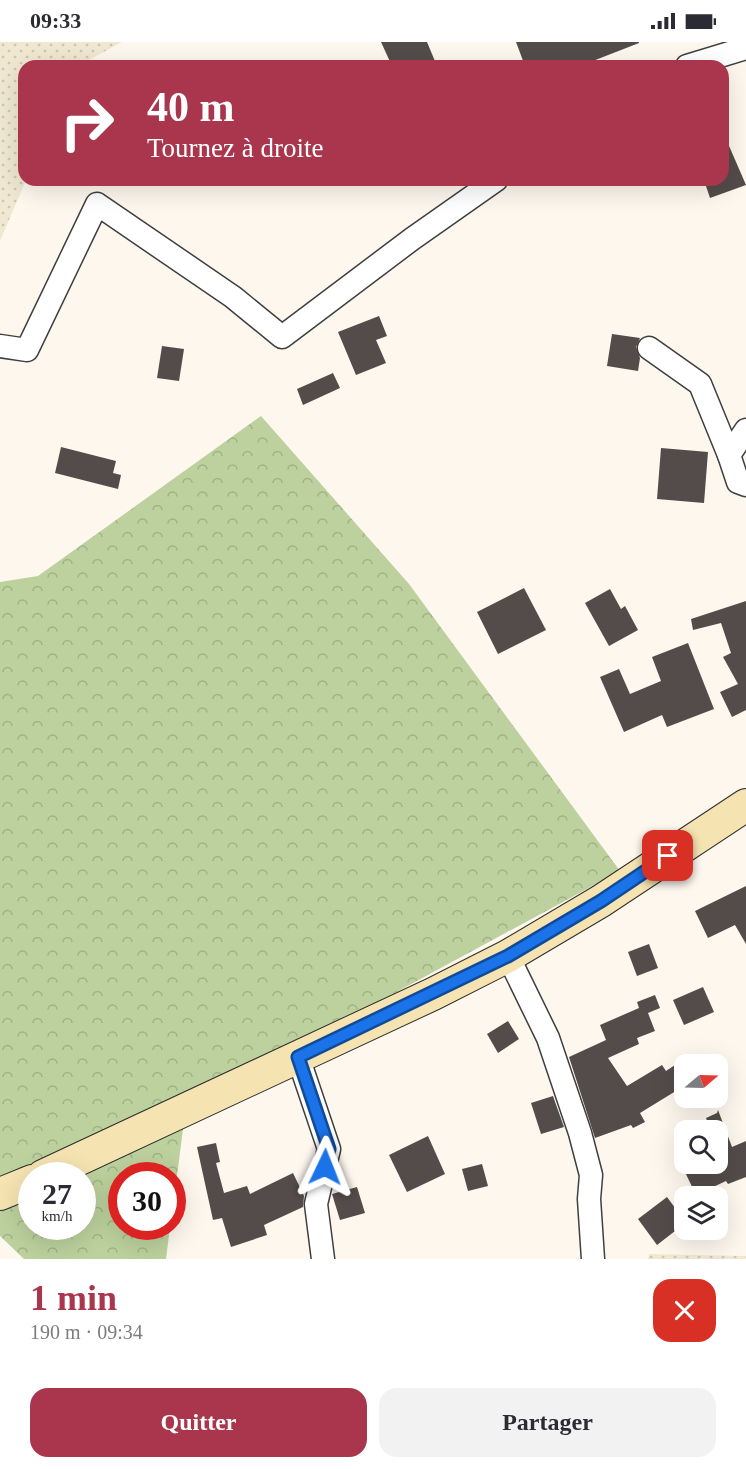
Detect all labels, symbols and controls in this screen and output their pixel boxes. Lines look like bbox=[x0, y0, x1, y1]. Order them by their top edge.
text: 09:33 bbox=[30, 8, 81, 33]
icon: right bbox=[48, 84, 126, 162]
text: 40 m bbox=[147, 84, 235, 130]
text: Tournez à droite bbox=[147, 133, 324, 163]
pin bbox=[642, 830, 693, 881]
icon: arrive bbox=[651, 839, 684, 872]
north arrow bbox=[674, 1054, 728, 1108]
map controls bbox=[674, 1054, 728, 1240]
button: search bbox=[674, 1120, 728, 1174]
position arrow bbox=[293, 1135, 357, 1199]
speed limit sign: 30 bbox=[108, 1162, 186, 1240]
text: 27 bbox=[42, 1177, 72, 1210]
button: layers bbox=[674, 1186, 728, 1240]
text: km/h bbox=[42, 1208, 72, 1224]
text: 1 min bbox=[30, 1278, 117, 1318]
button: close bbox=[653, 1279, 716, 1342]
text: 190 m · 09:34 bbox=[30, 1321, 143, 1343]
button: Quitter bbox=[30, 1388, 367, 1457]
button: Partager bbox=[379, 1388, 716, 1457]

